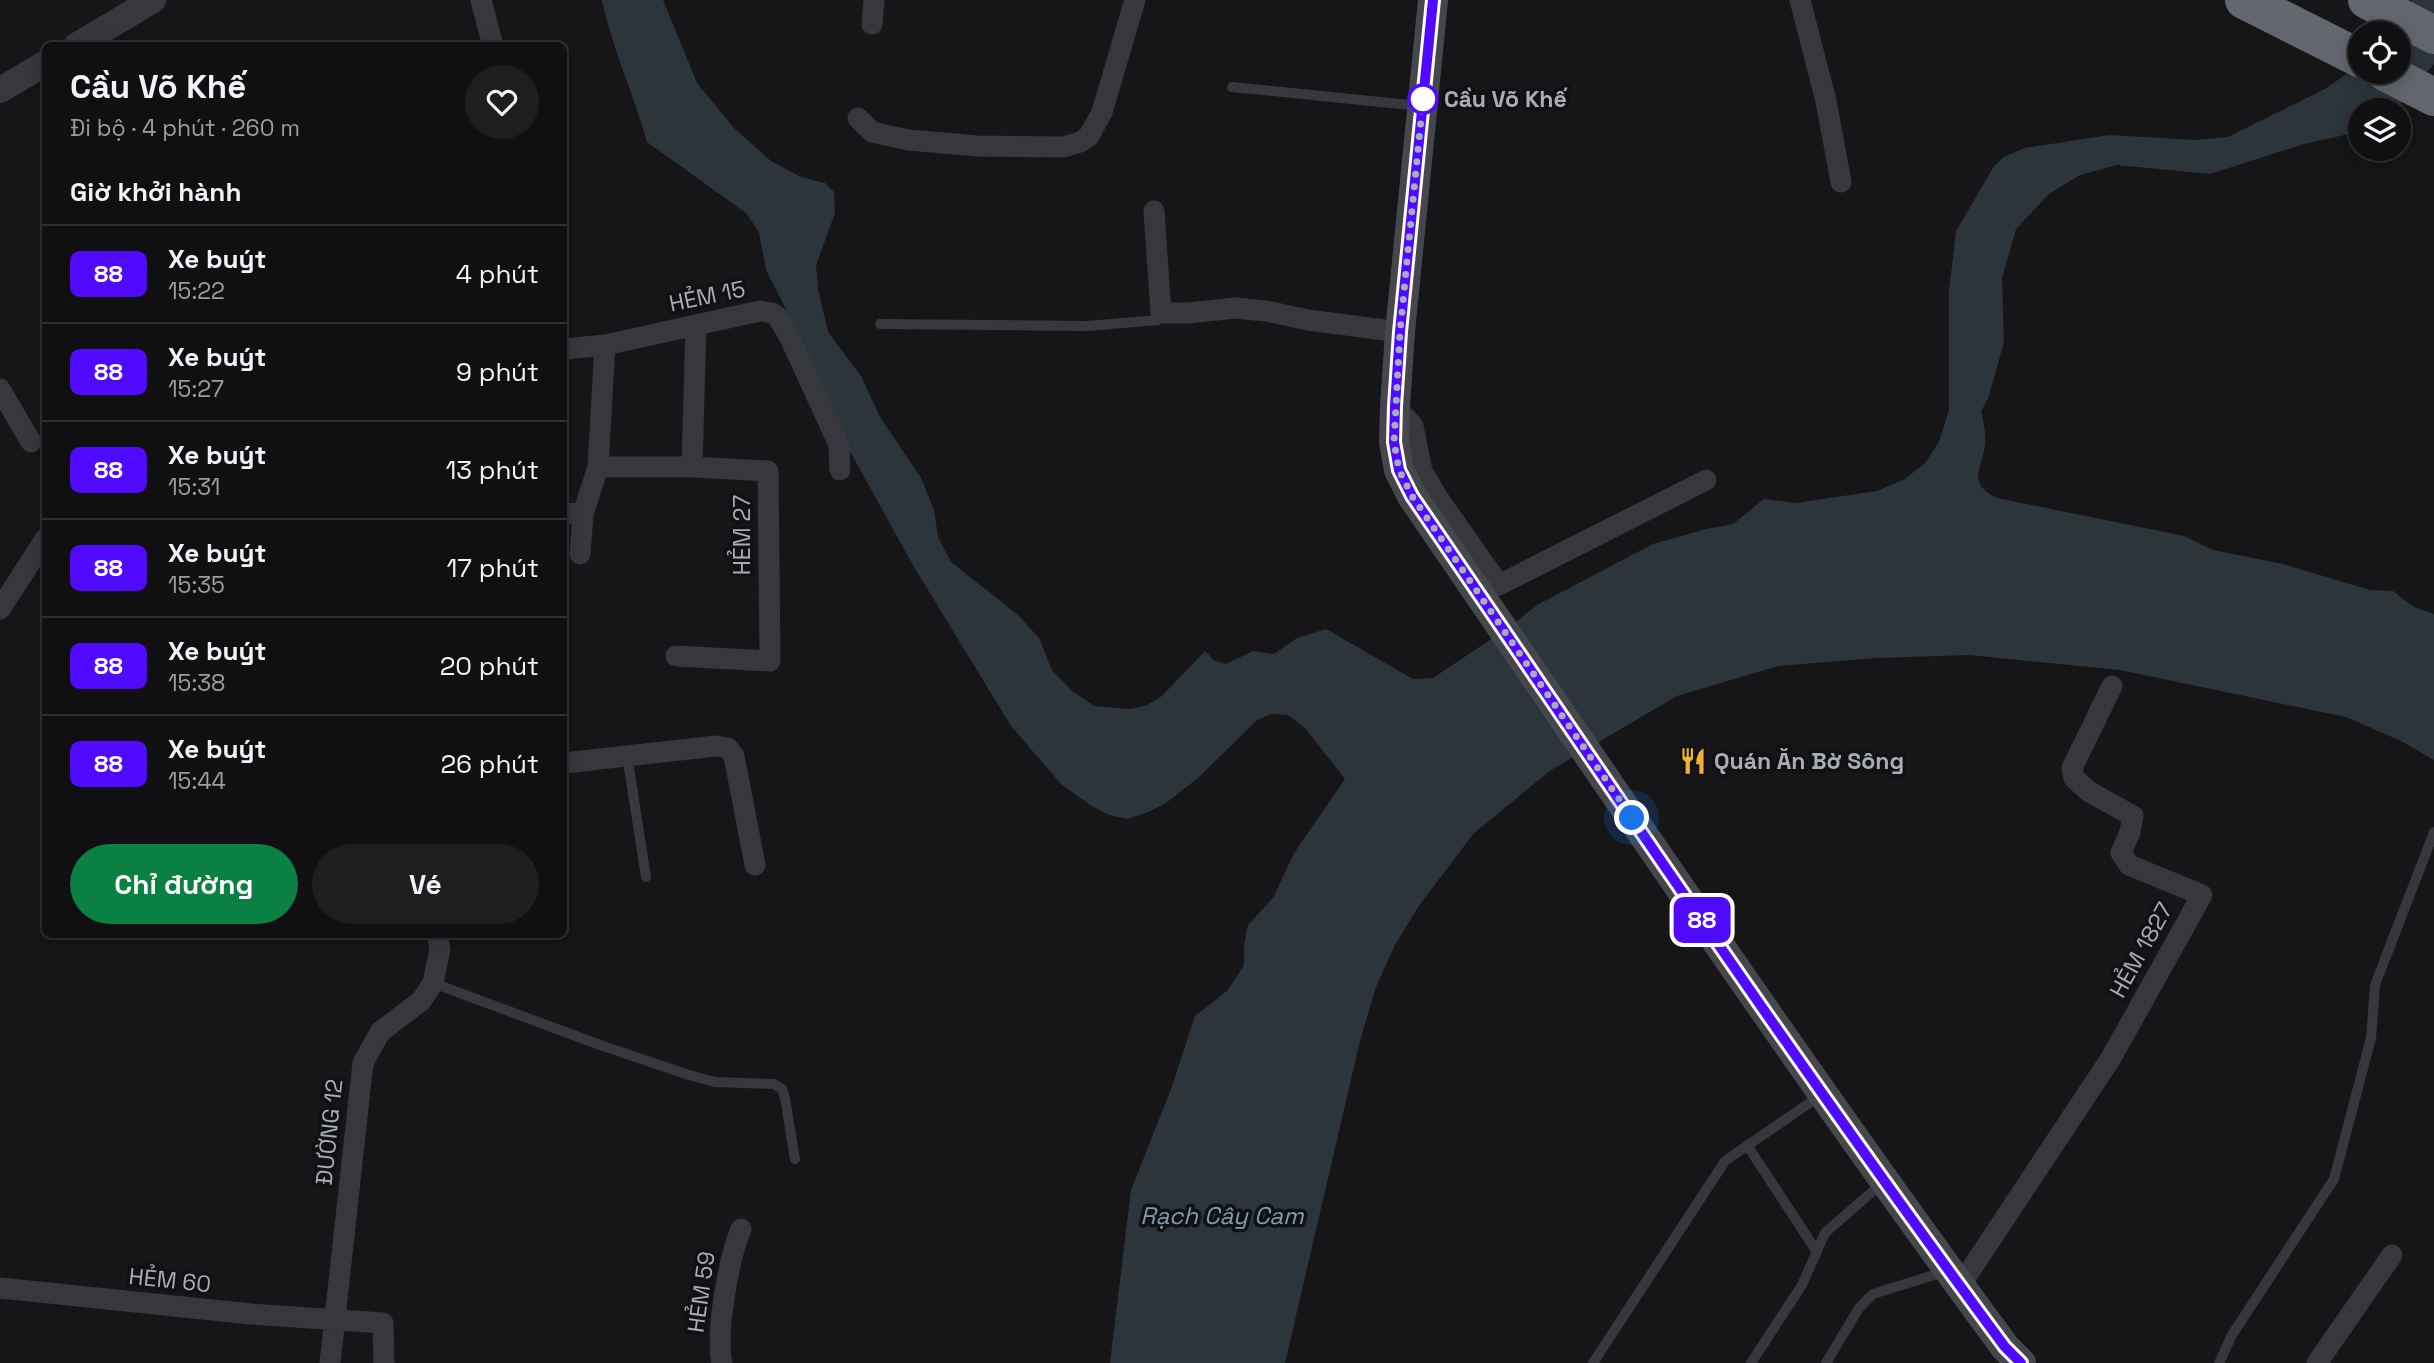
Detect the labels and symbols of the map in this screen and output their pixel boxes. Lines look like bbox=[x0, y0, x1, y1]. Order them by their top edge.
marker: Cầu Võ Khế bbox=[1408, 84, 1438, 114]
place label: Cầu Võ Khế bbox=[1444, 84, 1569, 114]
street label: HẺM 15 bbox=[666, 272, 748, 319]
street label: HẺM 27 bbox=[726, 495, 757, 575]
restaurant icon: Quán Ăn Bờ Sông bbox=[1678, 746, 1708, 776]
place label: Quán Ăn Bờ Sông bbox=[1714, 746, 1904, 776]
your location bbox=[1614, 800, 1649, 835]
line badge: 88 bbox=[1670, 897, 1734, 943]
street label: HẺM 1827 bbox=[2102, 897, 2179, 1003]
street label: ĐƯỜNG 12 bbox=[309, 1078, 349, 1186]
water label: Rạch Cây Cam bbox=[1140, 1200, 1305, 1231]
street label: HẺM 59 bbox=[679, 1249, 722, 1335]
street label: HẺM 60 bbox=[127, 1260, 213, 1299]

